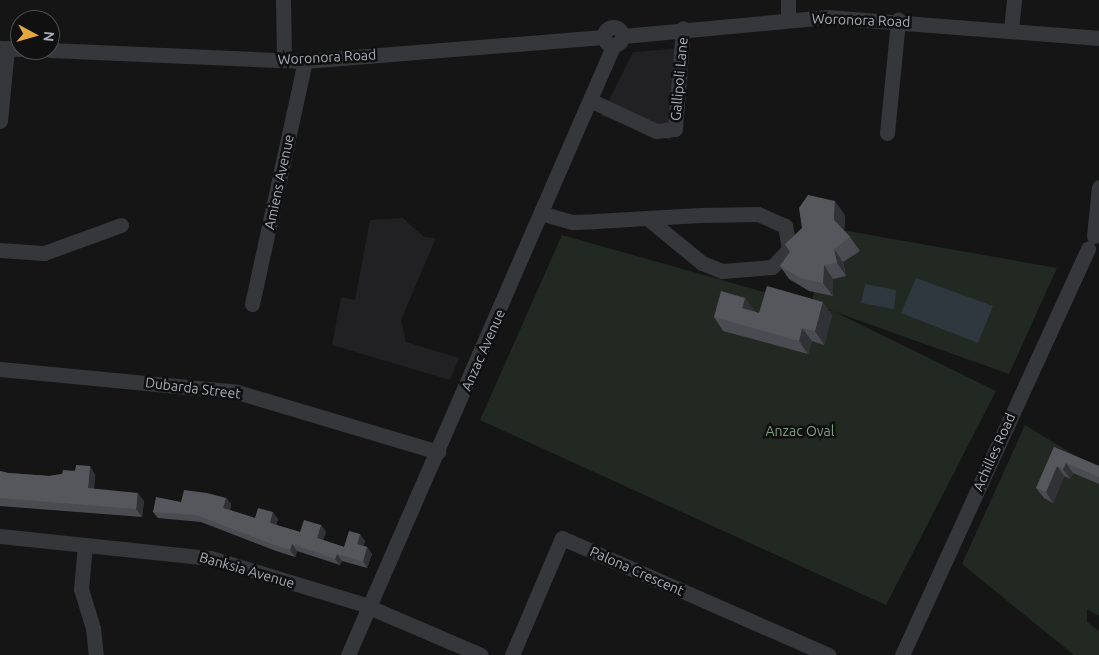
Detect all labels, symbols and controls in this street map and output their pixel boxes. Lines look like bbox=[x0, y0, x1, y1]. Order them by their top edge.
north arrow bbox=[10, 10, 60, 60]
street label: Woronora Road bbox=[811, 10, 911, 30]
text: N bbox=[40, 30, 57, 42]
street label: Gallipoli Lane bbox=[667, 36, 691, 122]
street label: Woronora Road bbox=[277, 46, 377, 68]
street label: Amiens Avenue bbox=[261, 133, 297, 231]
street label: Anzac Avenue bbox=[458, 307, 508, 393]
street label: Dubarda Street bbox=[144, 374, 242, 402]
street label: Achilles Road bbox=[969, 410, 1019, 494]
park label: Anzac Oval bbox=[766, 423, 834, 439]
street label: Palona Crescent bbox=[587, 543, 687, 599]
street label: Banksia Avenue bbox=[197, 548, 297, 592]

